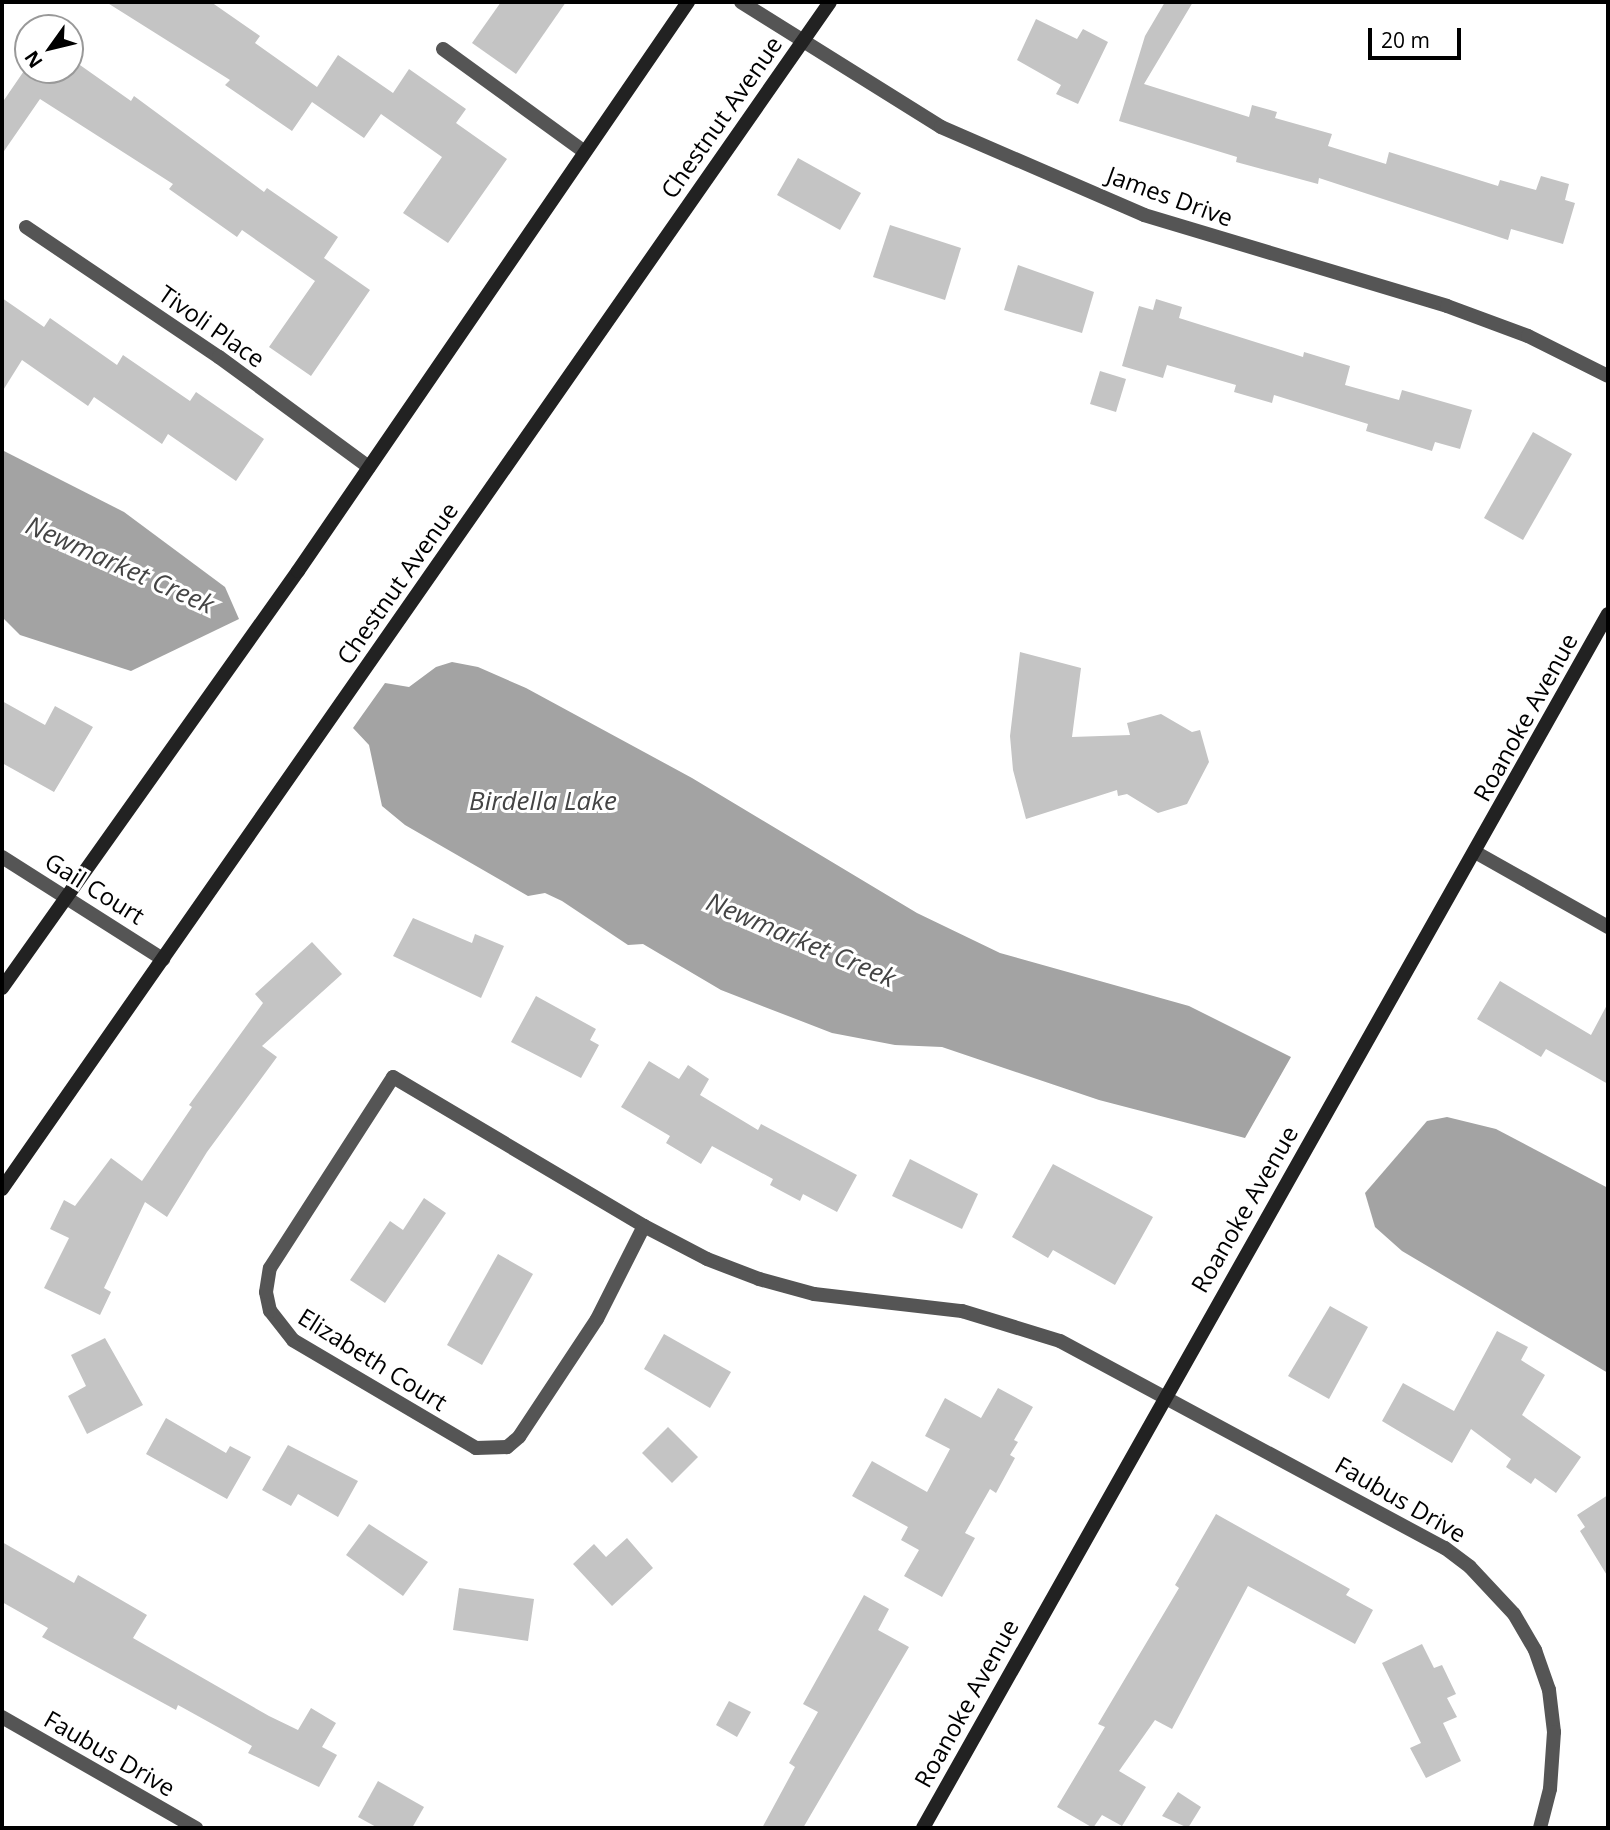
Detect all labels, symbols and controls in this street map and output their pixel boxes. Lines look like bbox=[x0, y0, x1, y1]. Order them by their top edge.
north arrow bbox=[14, 14, 84, 84]
scale bar bbox=[1372, 14, 1465, 58]
text: 20 m bbox=[1381, 26, 1430, 54]
street label: Chestnut Avenue bbox=[654, 30, 788, 204]
text: N bbox=[18, 46, 48, 73]
street label: James Drive bbox=[1103, 160, 1237, 232]
street label: Tivoli Place bbox=[153, 279, 271, 373]
street label: Chestnut Avenue bbox=[330, 496, 464, 670]
water label: Newmarket Creek bbox=[21, 510, 219, 620]
street label: Roanoke Avenue bbox=[1467, 628, 1583, 806]
water label: Birdella Lake bbox=[469, 785, 617, 817]
street label: Gail Court bbox=[40, 846, 150, 930]
water label: Newmarket Creek bbox=[702, 886, 900, 994]
street label: Roanoke Avenue bbox=[1185, 1121, 1303, 1297]
street label: Elizabeth Court bbox=[293, 1302, 453, 1416]
street label: Faubus Drive bbox=[1330, 1450, 1472, 1548]
street label: Roanoke Avenue bbox=[908, 1614, 1024, 1792]
street label: Faubus Drive bbox=[39, 1704, 181, 1802]

